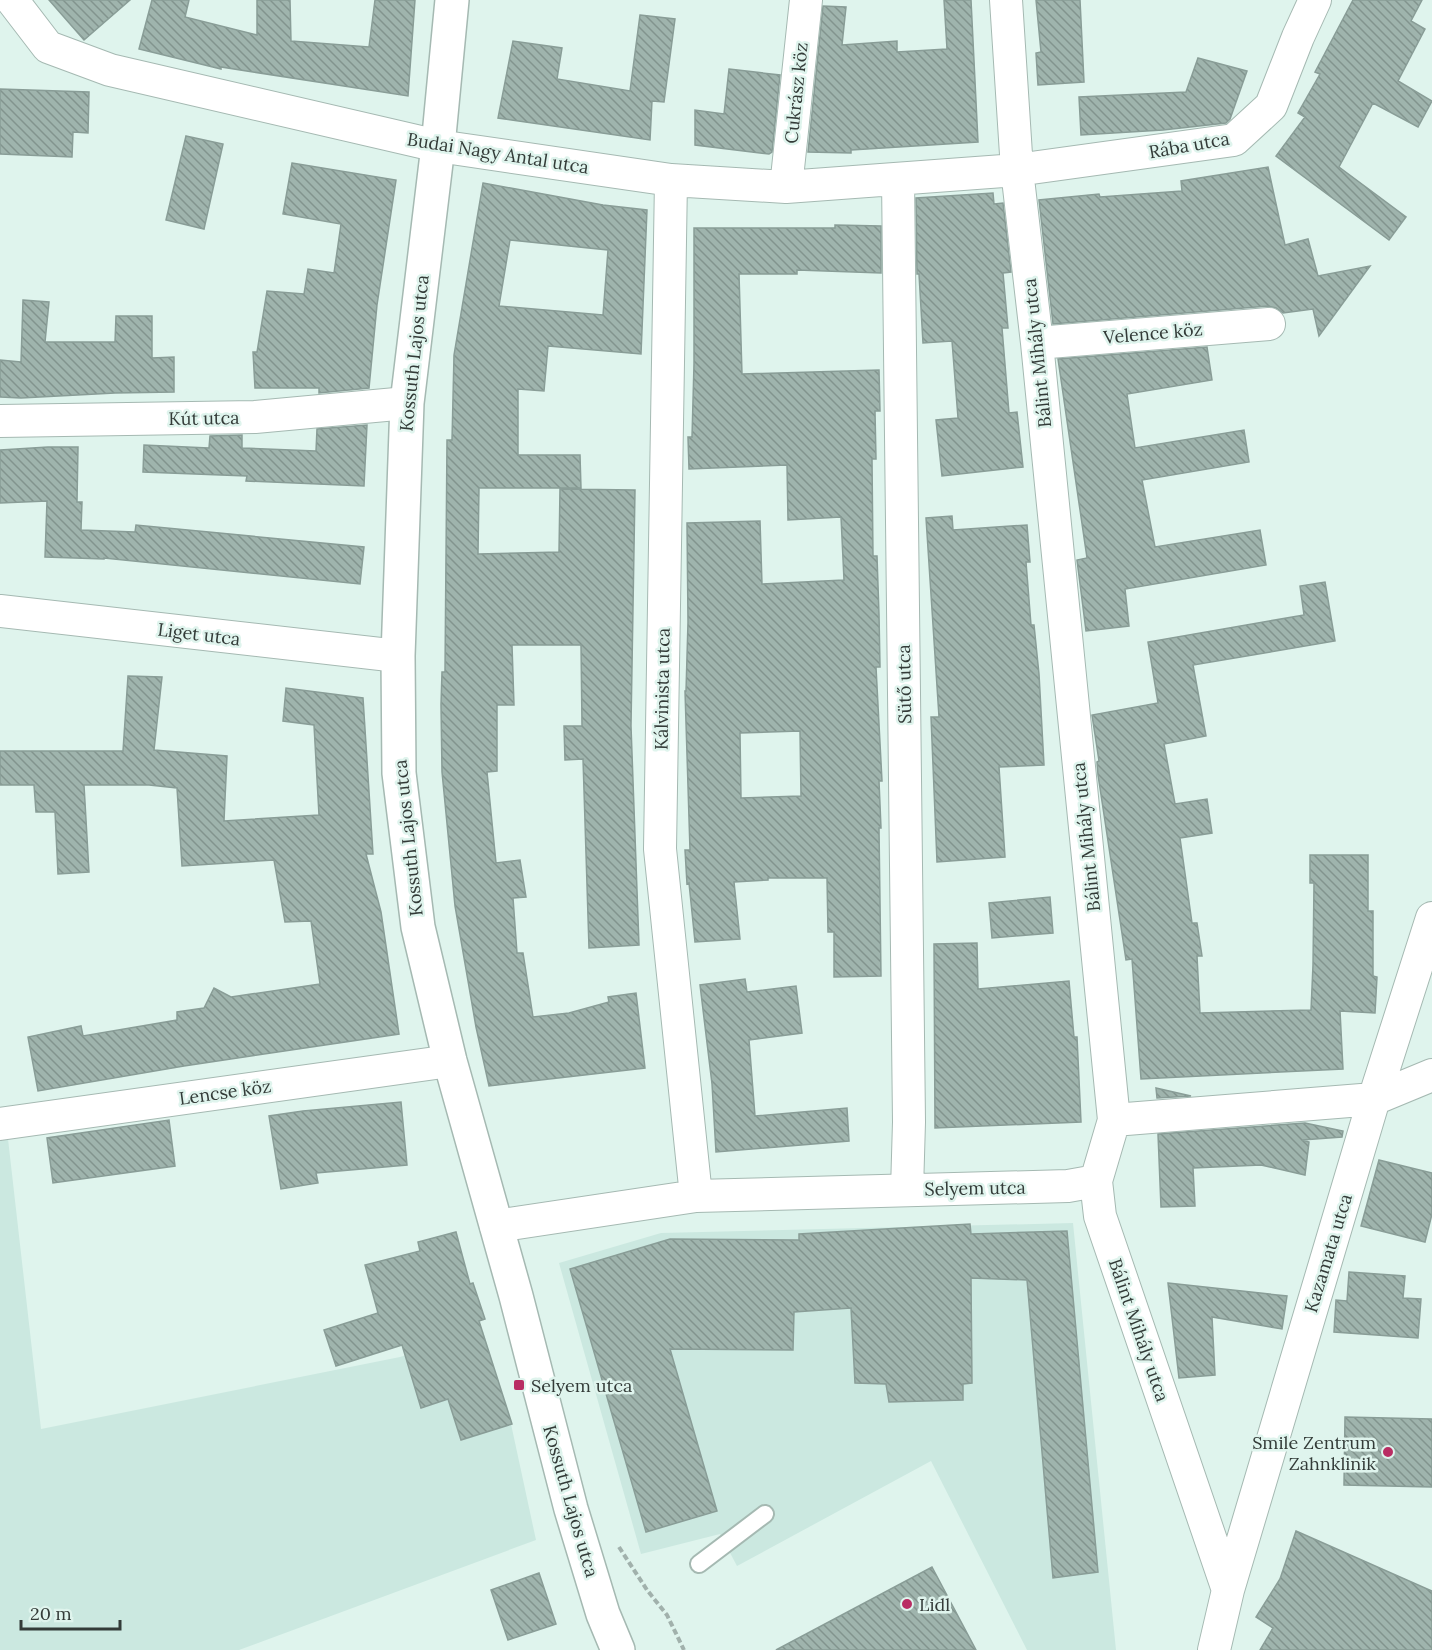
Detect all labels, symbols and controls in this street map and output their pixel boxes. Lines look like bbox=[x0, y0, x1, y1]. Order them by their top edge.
street label: Cukrász köz bbox=[779, 41, 813, 145]
street label: Budai Nagy Antal utca bbox=[406, 127, 590, 179]
street label: Rába utca bbox=[1147, 127, 1231, 163]
street label: Kossuth Lajos utca bbox=[394, 274, 434, 432]
street label: Bálint Mihály utca bbox=[1018, 277, 1056, 429]
street label: Velence köz bbox=[1101, 317, 1204, 349]
street label: Kút utca bbox=[168, 406, 240, 430]
street label: Liget utca bbox=[156, 618, 242, 650]
street label: Kálvinista utca bbox=[649, 628, 675, 750]
street label: Sütő utca bbox=[892, 644, 916, 724]
street label: Kossuth Lajos utca bbox=[388, 759, 428, 917]
street label: Bálint Mihály utca bbox=[1067, 761, 1105, 913]
street label: Lencse köz bbox=[177, 1074, 273, 1110]
street label: Selyem utca bbox=[924, 1176, 1026, 1200]
street label: Kazamata utca bbox=[1299, 1191, 1357, 1315]
street label: Bálint Mihály utca bbox=[1104, 1255, 1174, 1405]
place label: Selyem utca bbox=[531, 1374, 632, 1397]
marker: Selyem utca bbox=[512, 1378, 526, 1392]
street label: Kossuth Lajos utca bbox=[538, 1422, 604, 1580]
place label: Smile Zentrum Zahnklinik bbox=[1252, 1431, 1376, 1475]
marker: Smile Zentrum Zahnklinik bbox=[1381, 1445, 1395, 1459]
scale bar bbox=[21, 1593, 120, 1631]
place label: Lidl bbox=[919, 1593, 950, 1616]
marker: Lidl bbox=[900, 1597, 914, 1611]
text: 20 m bbox=[30, 1602, 72, 1625]

